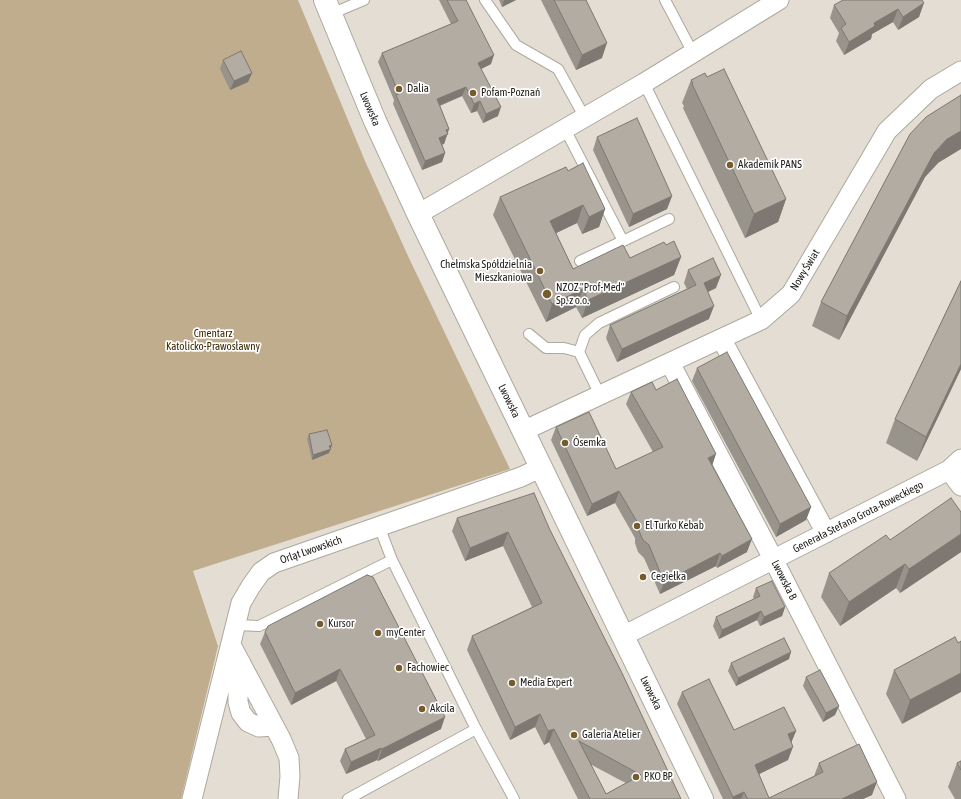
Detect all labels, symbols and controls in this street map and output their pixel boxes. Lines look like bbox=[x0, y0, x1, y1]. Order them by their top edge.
place label: Dalia bbox=[407, 82, 429, 96]
marker: Dalia bbox=[394, 84, 404, 94]
place label: Pofam-Poznań bbox=[481, 86, 540, 100]
marker: Pofam-Poznań bbox=[468, 88, 478, 98]
street label: Lwowska bbox=[357, 90, 383, 128]
place label: Akademik PANS bbox=[738, 158, 802, 172]
marker: Akademik PANS bbox=[725, 160, 735, 170]
street label: Nowy Świat bbox=[787, 247, 823, 293]
place label: Chełmska Spółdzielnia Mieszkaniowa bbox=[440, 258, 532, 284]
marker: Chełmska Spółdzielnia Mieszkaniowa bbox=[535, 266, 545, 276]
place label: NZOZ "Prof-Med" Sp. z o.o. bbox=[556, 281, 624, 307]
marker: NZOZ "Prof-Med" Sp. z o.o. bbox=[541, 288, 553, 300]
park label: Cmentarz Katolicko-Prawosławny bbox=[166, 327, 260, 353]
street label: Lwowska bbox=[495, 382, 523, 420]
place label: Ósemka bbox=[573, 436, 606, 450]
marker: Ósemka bbox=[560, 438, 570, 448]
street label: Generała Stefana Grota-Roweckiego bbox=[791, 478, 925, 556]
place label: El Turko Kebab bbox=[645, 519, 704, 533]
marker: El Turko Kebab bbox=[632, 521, 642, 531]
street label: Orląt Lwowskich bbox=[278, 533, 344, 567]
street label: Lwowska B bbox=[768, 558, 800, 602]
place label: Cegiełka bbox=[651, 570, 686, 584]
marker: Cegiełka bbox=[638, 572, 648, 582]
place label: Kursor bbox=[328, 617, 354, 631]
marker: Kursor bbox=[315, 619, 325, 629]
place label: myCenter bbox=[386, 626, 425, 640]
marker: myCenter bbox=[373, 628, 383, 638]
place label: Fachowiec bbox=[407, 661, 449, 675]
marker: Fachowiec bbox=[394, 663, 404, 673]
street label: Lwowska bbox=[637, 674, 665, 712]
place label: Media Expert bbox=[520, 676, 572, 690]
marker: Media Expert bbox=[507, 678, 517, 688]
place label: Akcila bbox=[430, 702, 455, 716]
marker: Akcila bbox=[417, 704, 427, 714]
place label: Galeria Atelier bbox=[582, 728, 640, 742]
marker: Galeria Atelier bbox=[569, 730, 579, 740]
place label: PKO BP bbox=[644, 770, 673, 784]
marker: PKO BP bbox=[631, 772, 641, 782]

